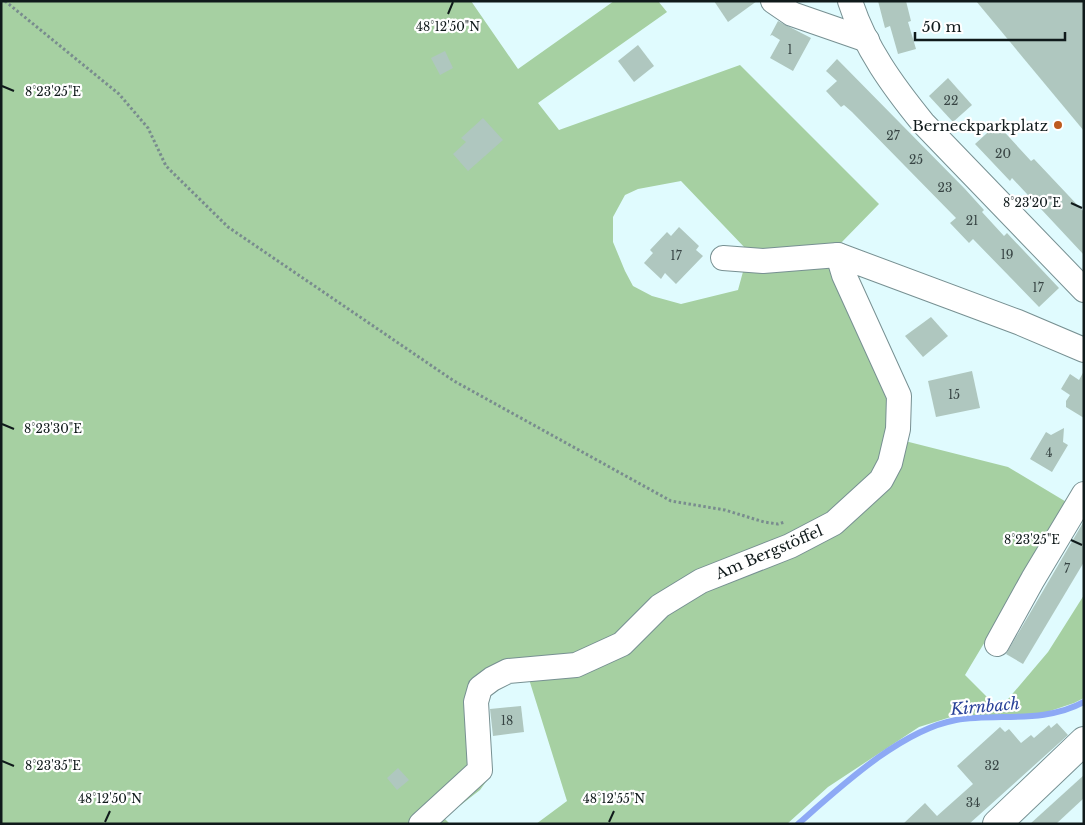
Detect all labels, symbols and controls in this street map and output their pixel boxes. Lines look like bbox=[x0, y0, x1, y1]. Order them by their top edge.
scale bar bbox=[915, 10, 1065, 42]
text: 50 m bbox=[922, 17, 962, 36]
text: 48°12'50"N bbox=[416, 19, 480, 34]
house number: 1 bbox=[787, 42, 793, 57]
text: 8°23'25"E bbox=[25, 84, 81, 99]
house number: 22 bbox=[944, 93, 958, 108]
place label: Berneckparkplatz bbox=[912, 116, 1048, 135]
marker: Berneckparkplatz bbox=[1052, 119, 1064, 131]
house number: 27 bbox=[886, 128, 901, 143]
house number: 20 bbox=[995, 146, 1011, 161]
house number: 25 bbox=[909, 152, 923, 167]
house number: 23 bbox=[938, 180, 952, 195]
text: 8°23'20"E bbox=[1003, 195, 1061, 210]
house number: 21 bbox=[966, 213, 978, 228]
house number: 19 bbox=[1000, 247, 1014, 262]
house number: 17 bbox=[670, 248, 683, 263]
house number: 17 bbox=[1032, 280, 1045, 295]
house number: 15 bbox=[948, 387, 960, 402]
text: 8°23'30"E bbox=[24, 421, 82, 436]
house number: 4 bbox=[1045, 445, 1053, 460]
street label: Am Bergstöffel bbox=[712, 521, 826, 584]
text: 8°23'25"E bbox=[1004, 532, 1060, 547]
house number: 7 bbox=[1064, 561, 1071, 576]
water label: Kirnbach bbox=[949, 693, 1020, 719]
house number: 18 bbox=[501, 713, 513, 728]
text: 8°23'35"E bbox=[25, 758, 81, 773]
house number: 32 bbox=[985, 758, 999, 773]
text: 48°12'50"N bbox=[78, 791, 142, 806]
text: 48°12'55"N bbox=[583, 791, 645, 806]
house number: 34 bbox=[966, 795, 980, 810]

